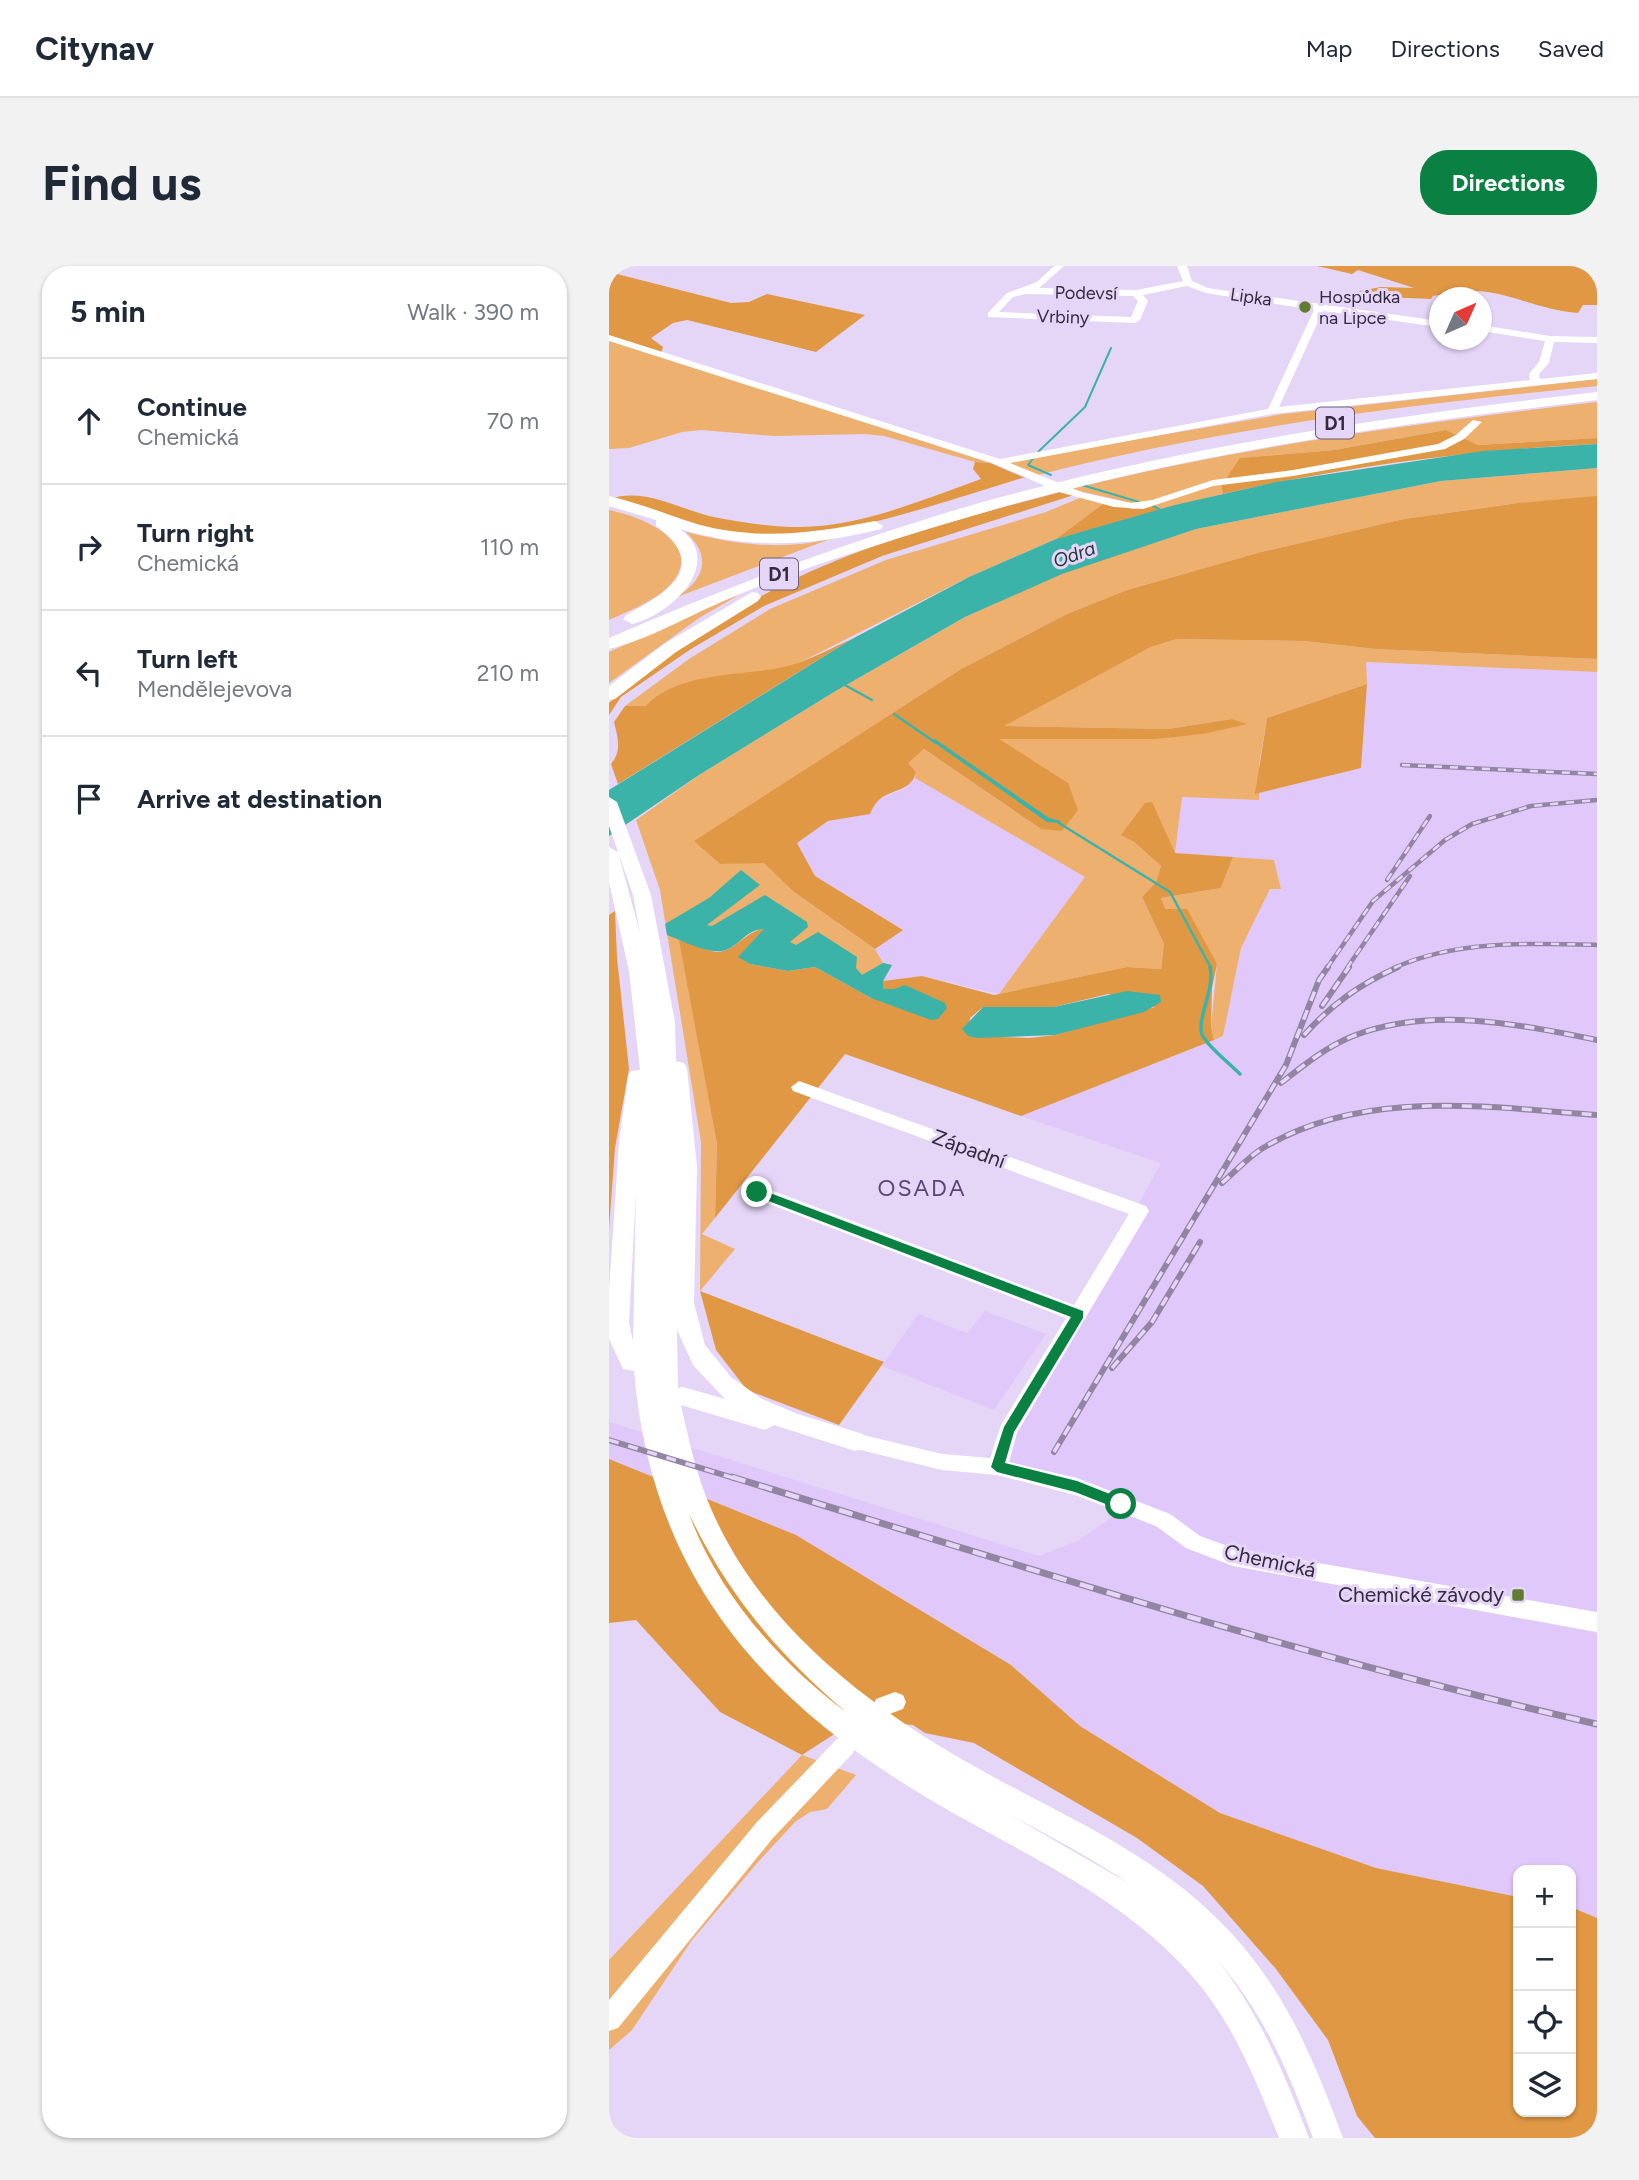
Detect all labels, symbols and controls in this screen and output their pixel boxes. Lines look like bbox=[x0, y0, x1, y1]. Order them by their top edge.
text: Citynav bbox=[35, 29, 154, 68]
text: Map bbox=[1306, 34, 1352, 63]
text: Directions bbox=[1390, 34, 1500, 63]
text: Saved bbox=[1538, 34, 1604, 63]
button: Directions bbox=[1420, 150, 1597, 215]
text: Find us bbox=[42, 153, 201, 212]
street label: Podevsí bbox=[1054, 281, 1118, 305]
street label: Lipka bbox=[1229, 283, 1273, 311]
place label: Hospůdka na Lipce bbox=[1319, 286, 1400, 329]
north arrow bbox=[1429, 287, 1492, 350]
text: 5 min bbox=[70, 293, 146, 330]
text: Walk · 390 m bbox=[407, 298, 539, 326]
marker: Hospůdka na Lipce bbox=[1297, 299, 1313, 315]
street label: Vrbiny bbox=[1036, 305, 1090, 329]
text: Continue bbox=[137, 391, 247, 423]
icon: ahead bbox=[70, 402, 108, 440]
text: 70 m bbox=[487, 407, 539, 435]
road number: D1 bbox=[1316, 407, 1354, 438]
text: Chemická bbox=[137, 423, 239, 451]
text: Turn right bbox=[137, 517, 254, 549]
icon: right bbox=[70, 528, 108, 566]
text: 110 m bbox=[480, 533, 539, 561]
water label: Odra bbox=[1050, 536, 1099, 573]
text: Chemická bbox=[137, 549, 239, 577]
road number: D1 bbox=[760, 558, 798, 590]
text: Turn left bbox=[137, 643, 238, 675]
icon: left bbox=[70, 654, 108, 692]
text: 210 m bbox=[477, 659, 539, 687]
text: Mendělejevova bbox=[137, 675, 292, 703]
icon: arrive bbox=[70, 780, 108, 818]
text: Arrive at destination bbox=[137, 783, 382, 815]
street label: Západní bbox=[929, 1124, 1010, 1174]
district label: OSADA bbox=[878, 1174, 966, 1202]
route end bbox=[741, 1176, 772, 1207]
route start bbox=[1105, 1488, 1136, 1519]
street label: Chemická bbox=[1222, 1539, 1318, 1582]
place label: Chemické závody bbox=[1338, 1582, 1504, 1607]
marker: Chemické závody bbox=[1510, 1587, 1526, 1603]
map controls bbox=[1513, 1865, 1576, 2117]
button: + bbox=[1513, 1865, 1576, 1928]
button: − bbox=[1513, 1928, 1576, 1991]
button: locate bbox=[1513, 1991, 1576, 2054]
button: layers bbox=[1513, 2054, 1576, 2117]

